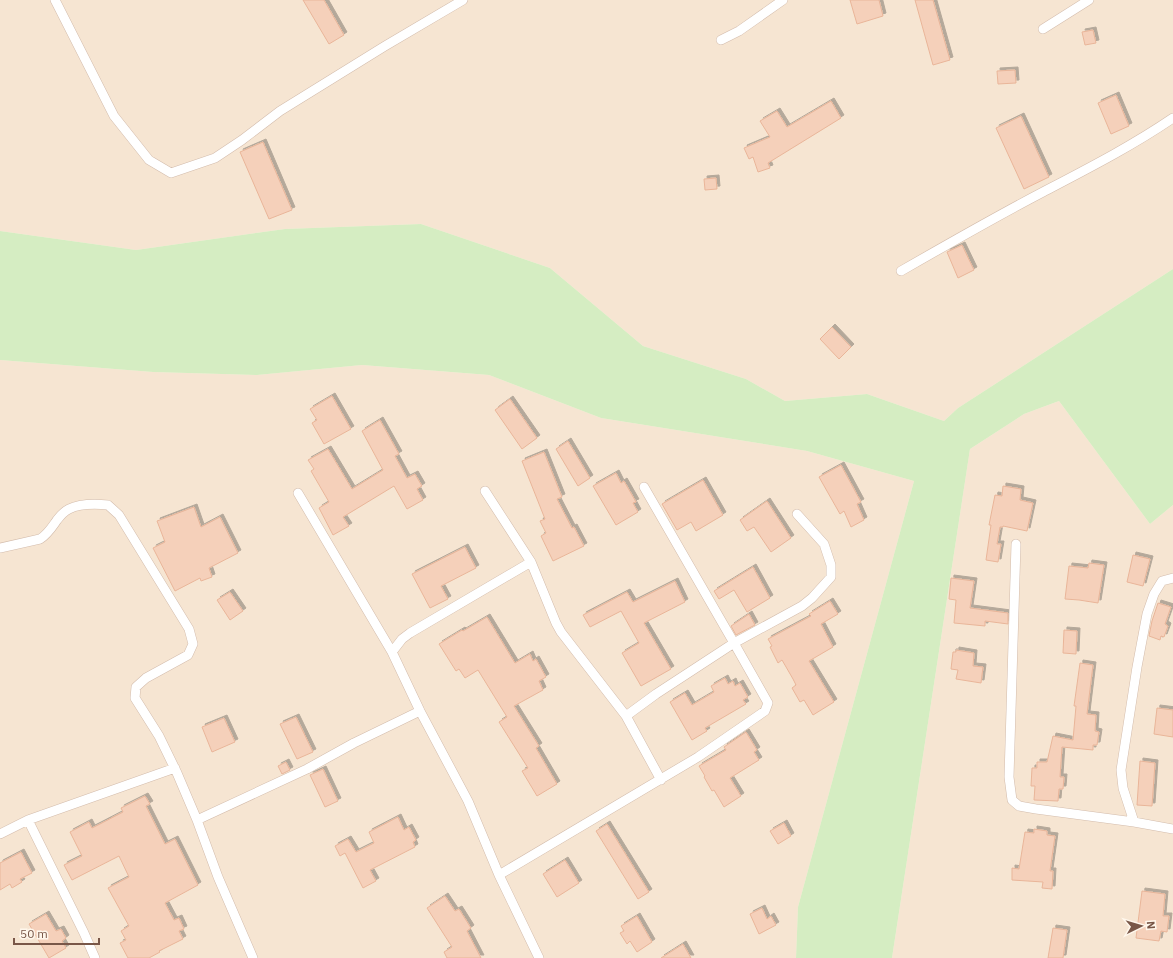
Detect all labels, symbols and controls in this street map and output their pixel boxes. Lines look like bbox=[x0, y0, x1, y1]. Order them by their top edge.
north arrow bbox=[1121, 906, 1161, 946]
scale bar bbox=[14, 920, 99, 946]
text: N bbox=[1144, 921, 1158, 930]
text: 50 m bbox=[20, 926, 48, 941]

